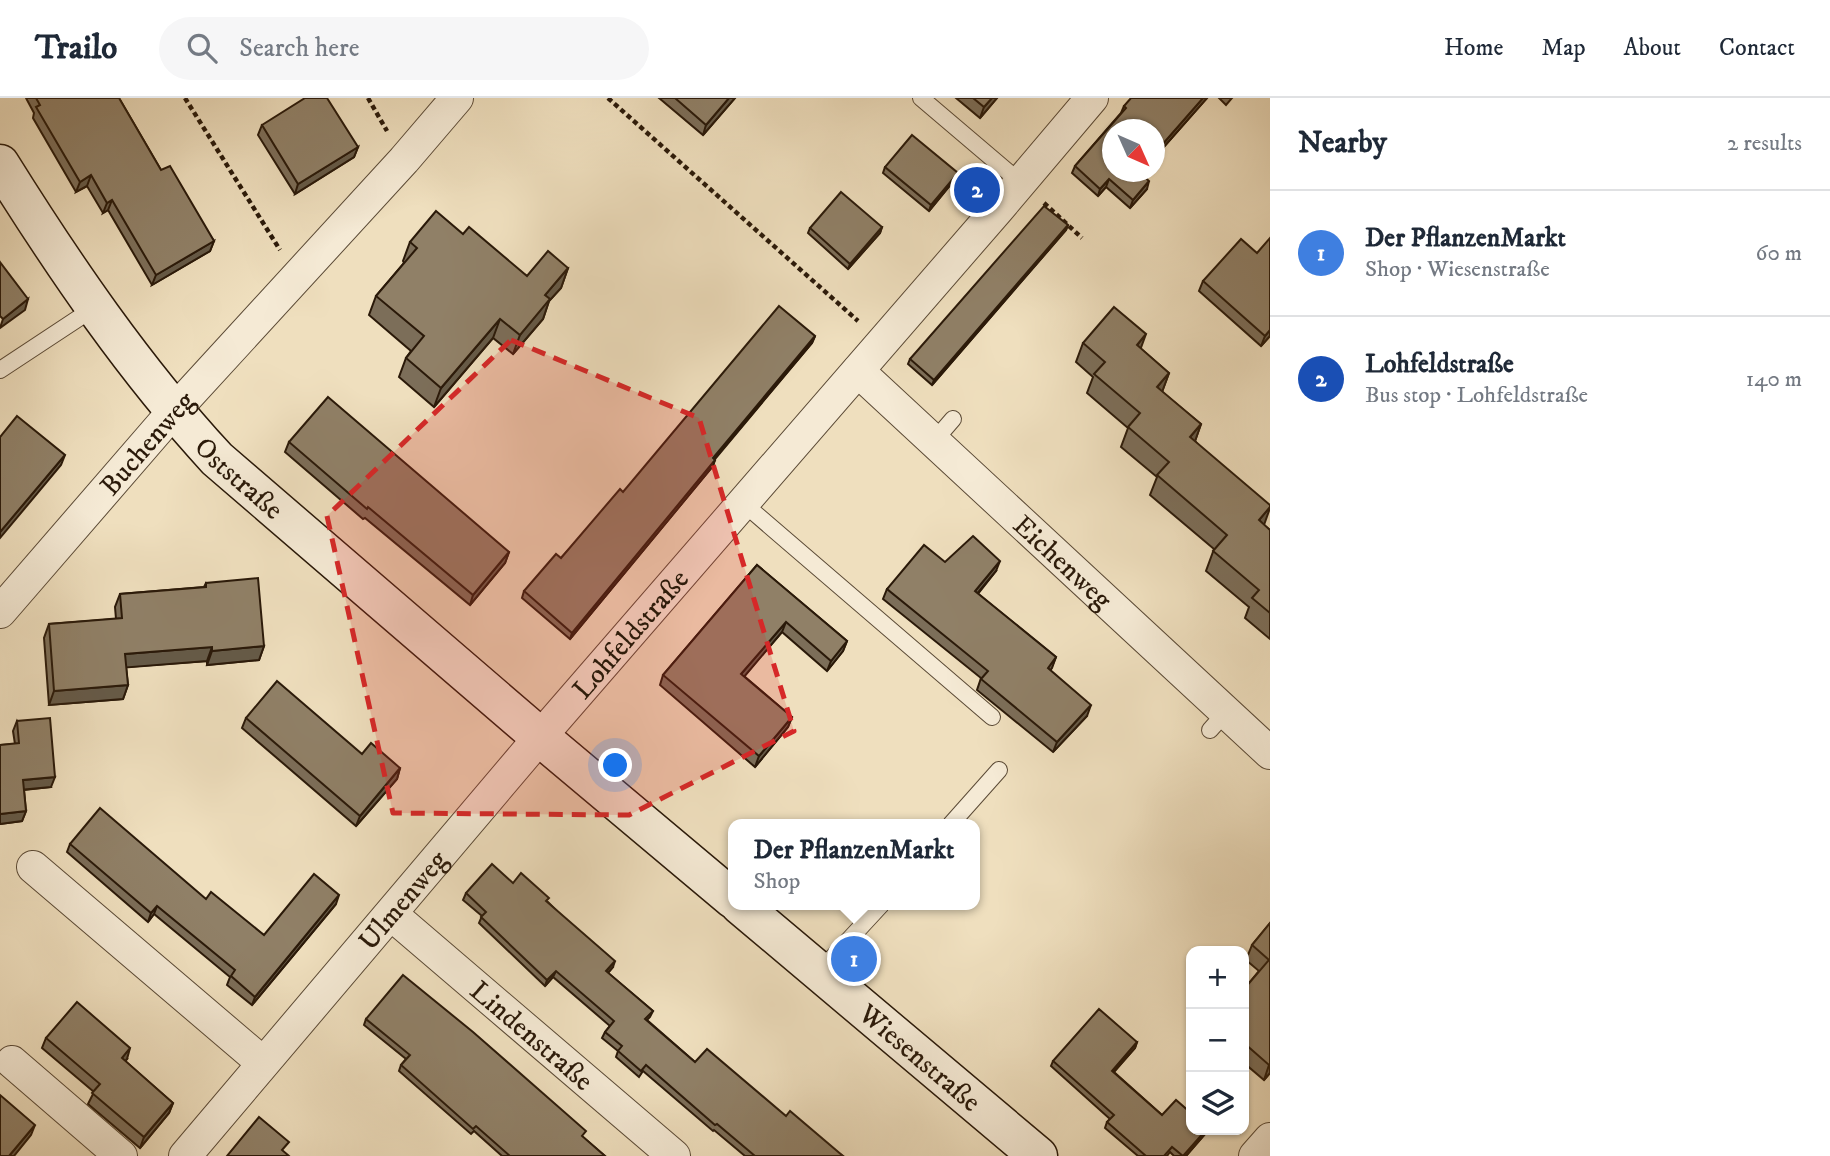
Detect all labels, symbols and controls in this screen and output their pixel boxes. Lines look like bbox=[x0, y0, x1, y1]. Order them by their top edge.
search box bbox=[159, 17, 649, 80]
text: Trailo bbox=[35, 28, 117, 69]
icon: search bbox=[183, 29, 221, 67]
text: Search here bbox=[239, 32, 359, 65]
text: Home bbox=[1444, 33, 1503, 63]
text: Map bbox=[1541, 33, 1586, 63]
text: About bbox=[1624, 33, 1681, 63]
text: Contact bbox=[1719, 33, 1795, 63]
north arrow bbox=[1102, 119, 1165, 182]
text: Nearby bbox=[1298, 125, 1387, 162]
text: 2 results bbox=[1727, 129, 1802, 158]
pin: 2 bbox=[954, 164, 1000, 216]
text: Der PflanzenMarkt bbox=[1365, 222, 1566, 255]
text: 1 bbox=[1317, 239, 1325, 268]
text: 60 m bbox=[1755, 239, 1802, 268]
text: Shop · Wiesenstraße bbox=[1365, 255, 1550, 284]
text: Lohfeldstraße bbox=[1365, 348, 1514, 381]
text: 2 bbox=[1315, 365, 1327, 394]
text: 140 m bbox=[1746, 365, 1802, 394]
text: Bus stop · Lohfeldstraße bbox=[1365, 381, 1588, 410]
street label: Buchenweg bbox=[93, 384, 203, 503]
street label: Oststraße bbox=[186, 430, 290, 528]
street label: Eichenweg bbox=[1005, 508, 1120, 617]
street label: Lohfeldstraße bbox=[565, 563, 697, 707]
your location bbox=[598, 748, 632, 782]
popup bbox=[728, 819, 980, 910]
text: Der PflanzenMarkt bbox=[754, 834, 954, 867]
street label: Ulmenweg bbox=[351, 843, 456, 958]
text: Shop bbox=[754, 867, 800, 896]
pin: 1 bbox=[831, 933, 877, 985]
map controls bbox=[1186, 946, 1249, 1135]
button: + bbox=[1186, 946, 1249, 1009]
street label: Lindenstraße bbox=[462, 974, 600, 1099]
street label: Wiesenstraße bbox=[850, 996, 988, 1120]
button: − bbox=[1186, 1009, 1249, 1072]
button: layers bbox=[1186, 1072, 1249, 1135]

